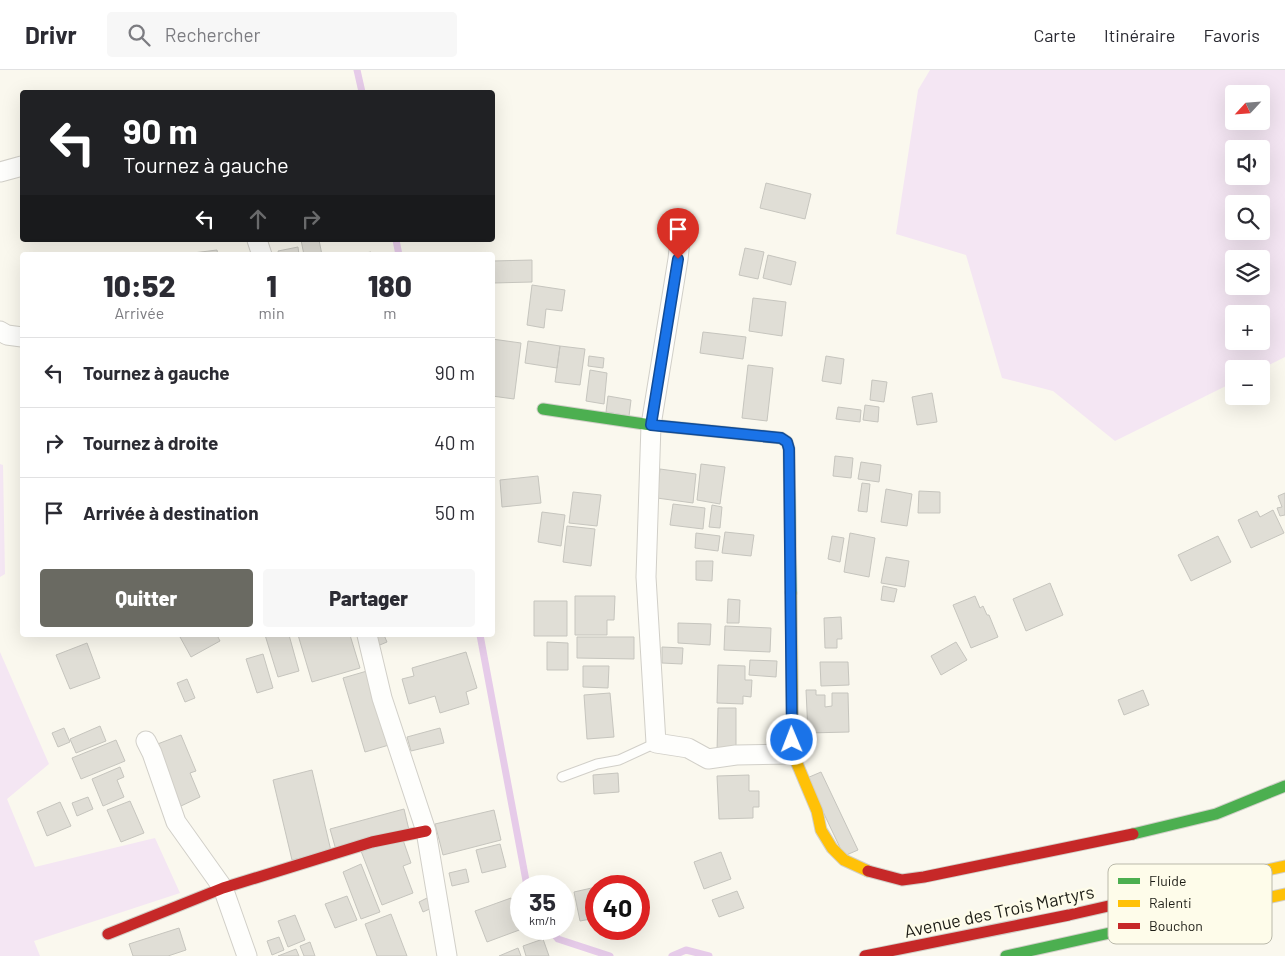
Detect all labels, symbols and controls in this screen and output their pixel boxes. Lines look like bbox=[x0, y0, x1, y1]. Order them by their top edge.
search box bbox=[107, 12, 457, 57]
text: Drivr bbox=[25, 20, 77, 49]
icon: search bbox=[125, 21, 153, 49]
text: Rechercher bbox=[165, 23, 261, 46]
text: Carte bbox=[1033, 24, 1076, 46]
text: Itinéraire bbox=[1104, 24, 1175, 46]
text: Favoris bbox=[1203, 24, 1260, 46]
north arrow bbox=[1225, 85, 1270, 130]
map controls bbox=[1225, 85, 1270, 405]
text: 90 m bbox=[123, 109, 198, 151]
icon: left bbox=[40, 110, 105, 175]
button: sound bbox=[1225, 140, 1270, 185]
text: Tournez à gauche bbox=[123, 151, 289, 177]
button: search bbox=[1225, 195, 1270, 240]
icon: left bbox=[191, 205, 219, 233]
icon: ahead bbox=[244, 205, 272, 233]
icon: right bbox=[297, 205, 325, 233]
pin bbox=[657, 208, 699, 259]
icon: arrive bbox=[664, 215, 692, 243]
button: layers bbox=[1225, 250, 1270, 295]
text: 10:52 bbox=[103, 267, 176, 303]
text: 1 bbox=[266, 267, 277, 303]
text: 180 bbox=[368, 267, 412, 303]
text: Arrivée bbox=[114, 303, 164, 322]
text: min bbox=[259, 303, 285, 322]
text: m bbox=[383, 303, 396, 322]
button: + bbox=[1225, 305, 1270, 350]
icon: left bbox=[40, 359, 68, 387]
button: − bbox=[1225, 360, 1270, 405]
text: Tournez à gauche bbox=[83, 361, 230, 384]
text: 90 m bbox=[435, 361, 475, 384]
icon: right bbox=[40, 429, 68, 457]
text: Tournez à droite bbox=[83, 431, 219, 454]
text: 40 m bbox=[434, 431, 475, 454]
icon: arrive bbox=[40, 499, 68, 527]
text: Arrivée à destination bbox=[83, 501, 259, 524]
text: 50 m bbox=[435, 501, 475, 524]
button: Quitter bbox=[40, 569, 253, 627]
button: Partager bbox=[263, 569, 475, 627]
position arrow bbox=[765, 713, 817, 765]
legend bbox=[1108, 864, 1272, 944]
text: Fluide bbox=[1149, 872, 1186, 889]
speed limit sign: 40 bbox=[585, 875, 650, 940]
street label: Avenue des Trois Martyrs bbox=[902, 880, 1096, 942]
text: 35 bbox=[529, 886, 556, 916]
text: Ralenti bbox=[1149, 894, 1192, 911]
text: km/h bbox=[529, 913, 556, 927]
text: Bouchon bbox=[1149, 917, 1203, 934]

